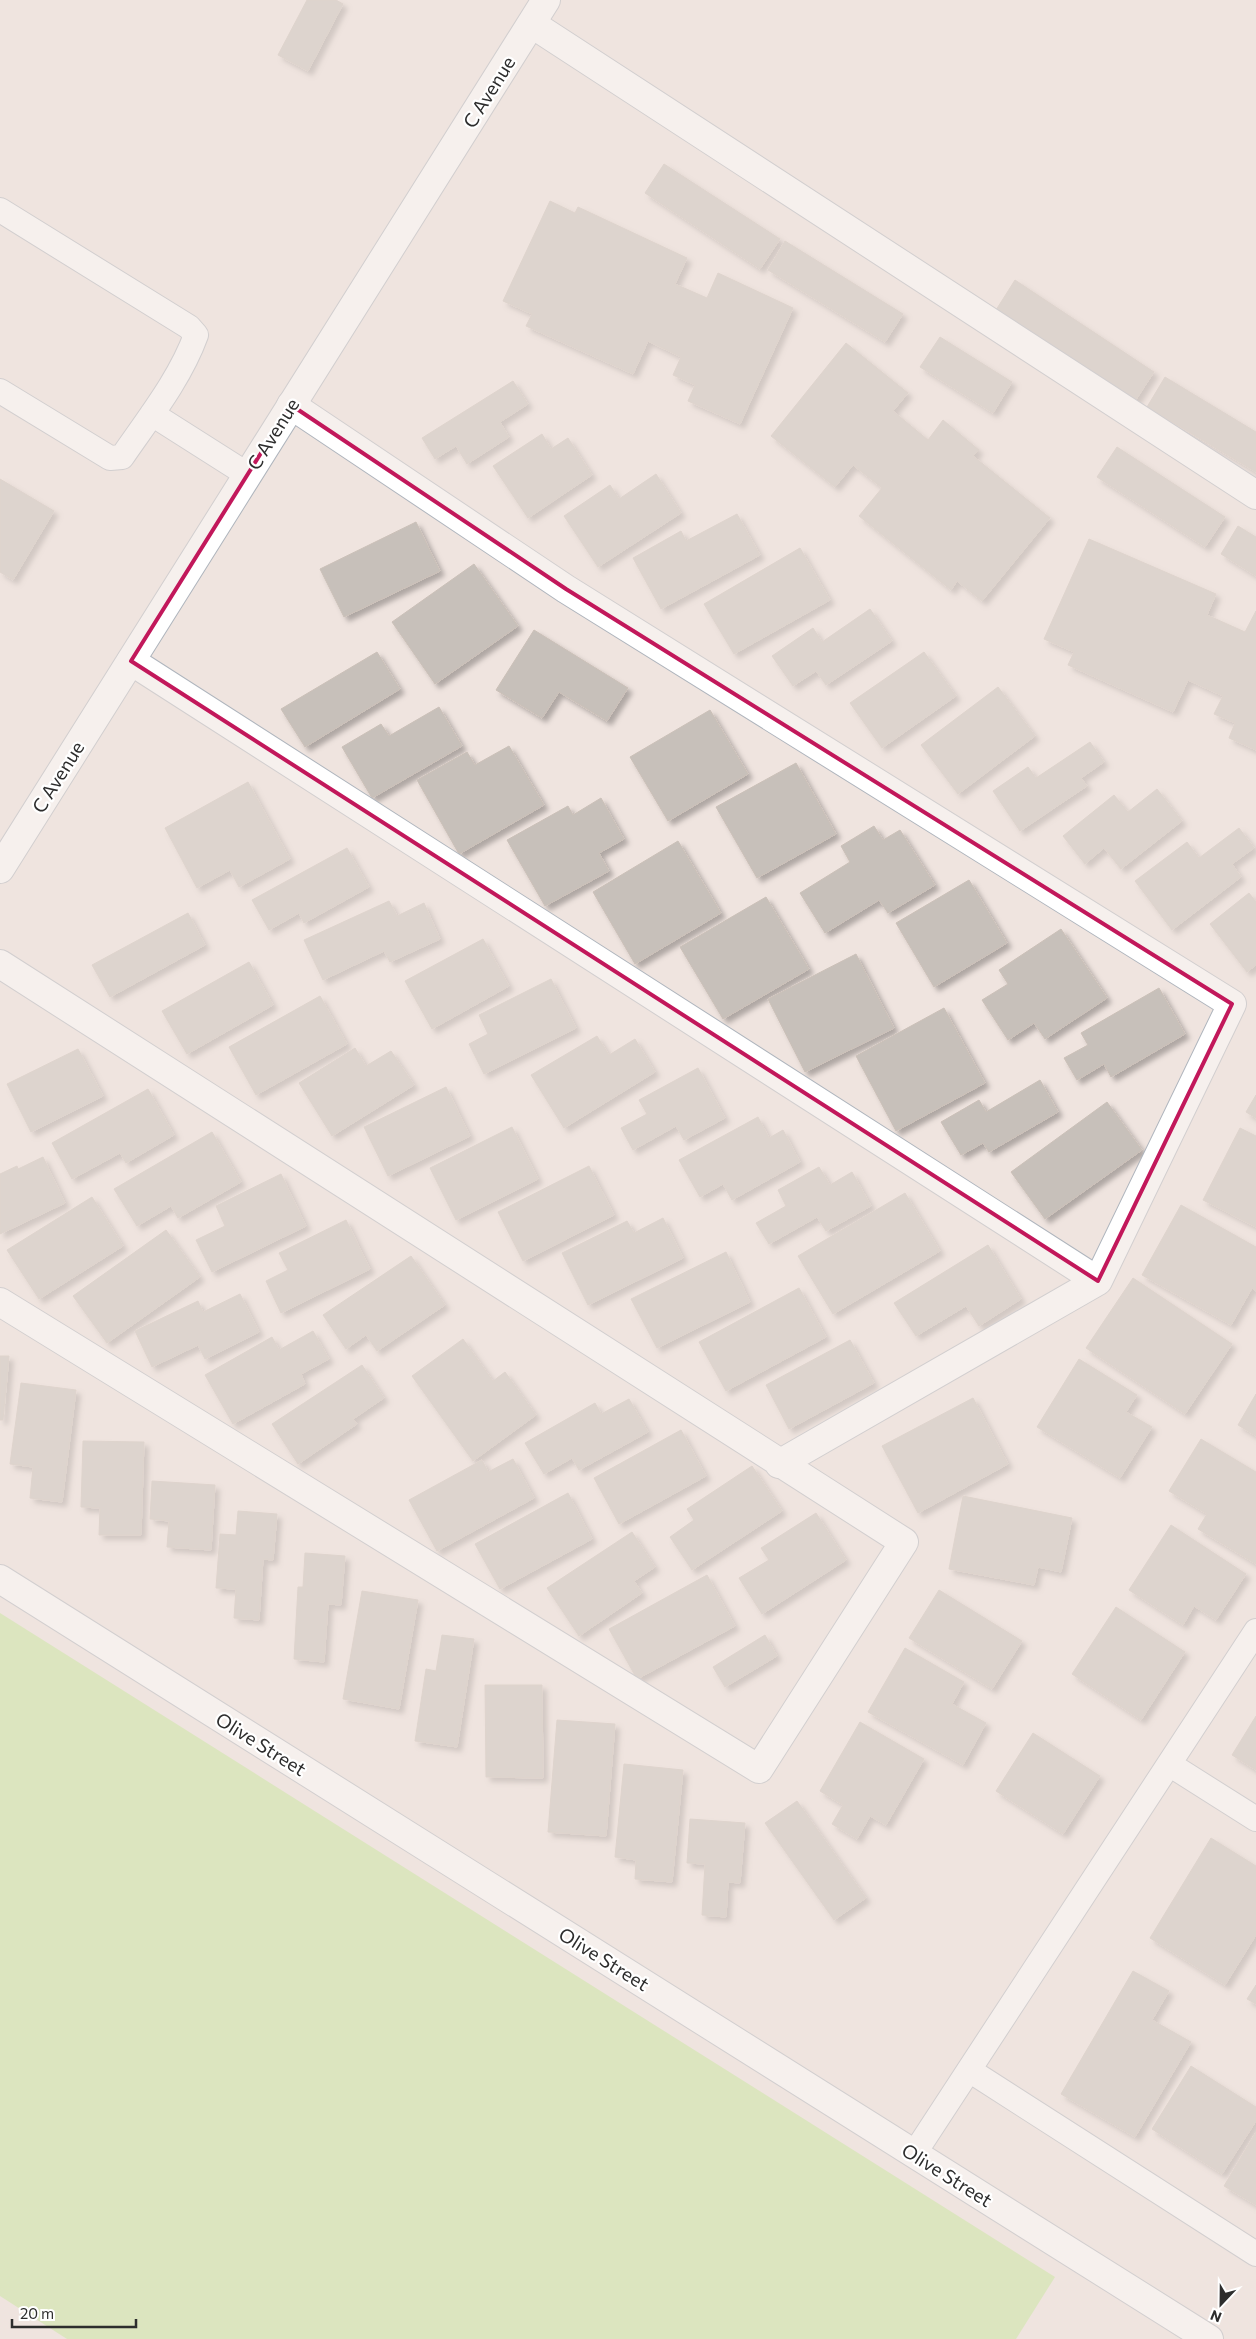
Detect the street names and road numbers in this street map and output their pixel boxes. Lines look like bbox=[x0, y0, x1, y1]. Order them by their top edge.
street label: C Avenue bbox=[458, 52, 520, 132]
street label: C Avenue bbox=[242, 394, 304, 474]
street label: C Avenue bbox=[27, 737, 89, 817]
street label: Olive Street bbox=[212, 1707, 311, 1780]
street label: Olive Street bbox=[555, 1922, 654, 1995]
street label: Olive Street bbox=[898, 2138, 997, 2211]

